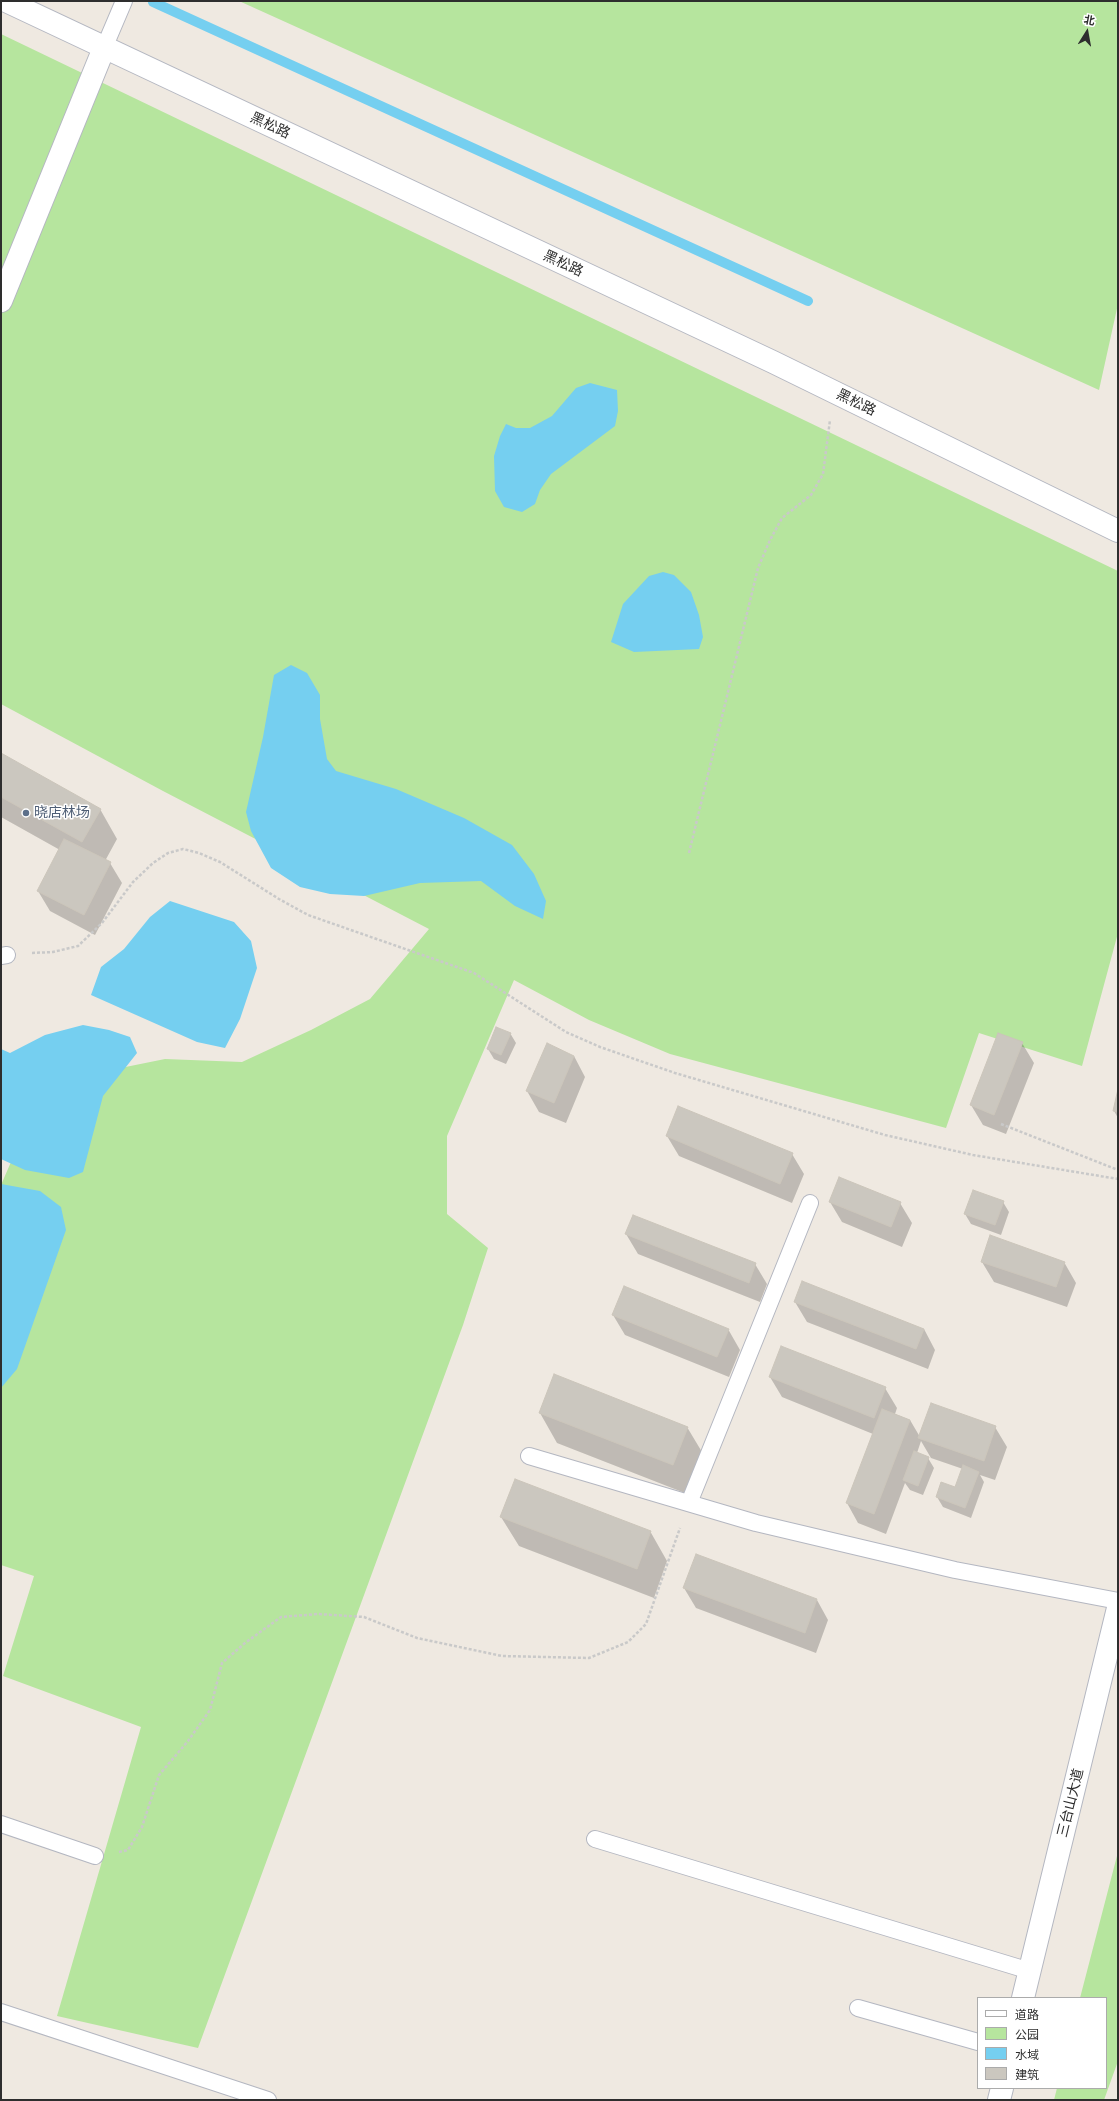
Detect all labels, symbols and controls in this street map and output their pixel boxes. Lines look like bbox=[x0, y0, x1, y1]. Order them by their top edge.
north arrow bbox=[1067, 12, 1107, 52]
text: 北 bbox=[1083, 13, 1096, 27]
street label: 黑松路 bbox=[247, 110, 293, 142]
street label: 黑松路 bbox=[540, 248, 586, 280]
street label: 黑松路 bbox=[833, 386, 879, 420]
place label: 晓店林场 bbox=[34, 805, 90, 821]
marker: 晓店林场 bbox=[21, 808, 31, 818]
street label: 三台山大道 bbox=[1054, 1767, 1088, 1839]
legend bbox=[977, 1997, 1107, 2089]
text: 道路 bbox=[1015, 2008, 1039, 2022]
text: 公园 bbox=[1015, 2028, 1039, 2042]
text: 水域 bbox=[1015, 2048, 1039, 2062]
text: 建筑 bbox=[1015, 2068, 1039, 2082]

